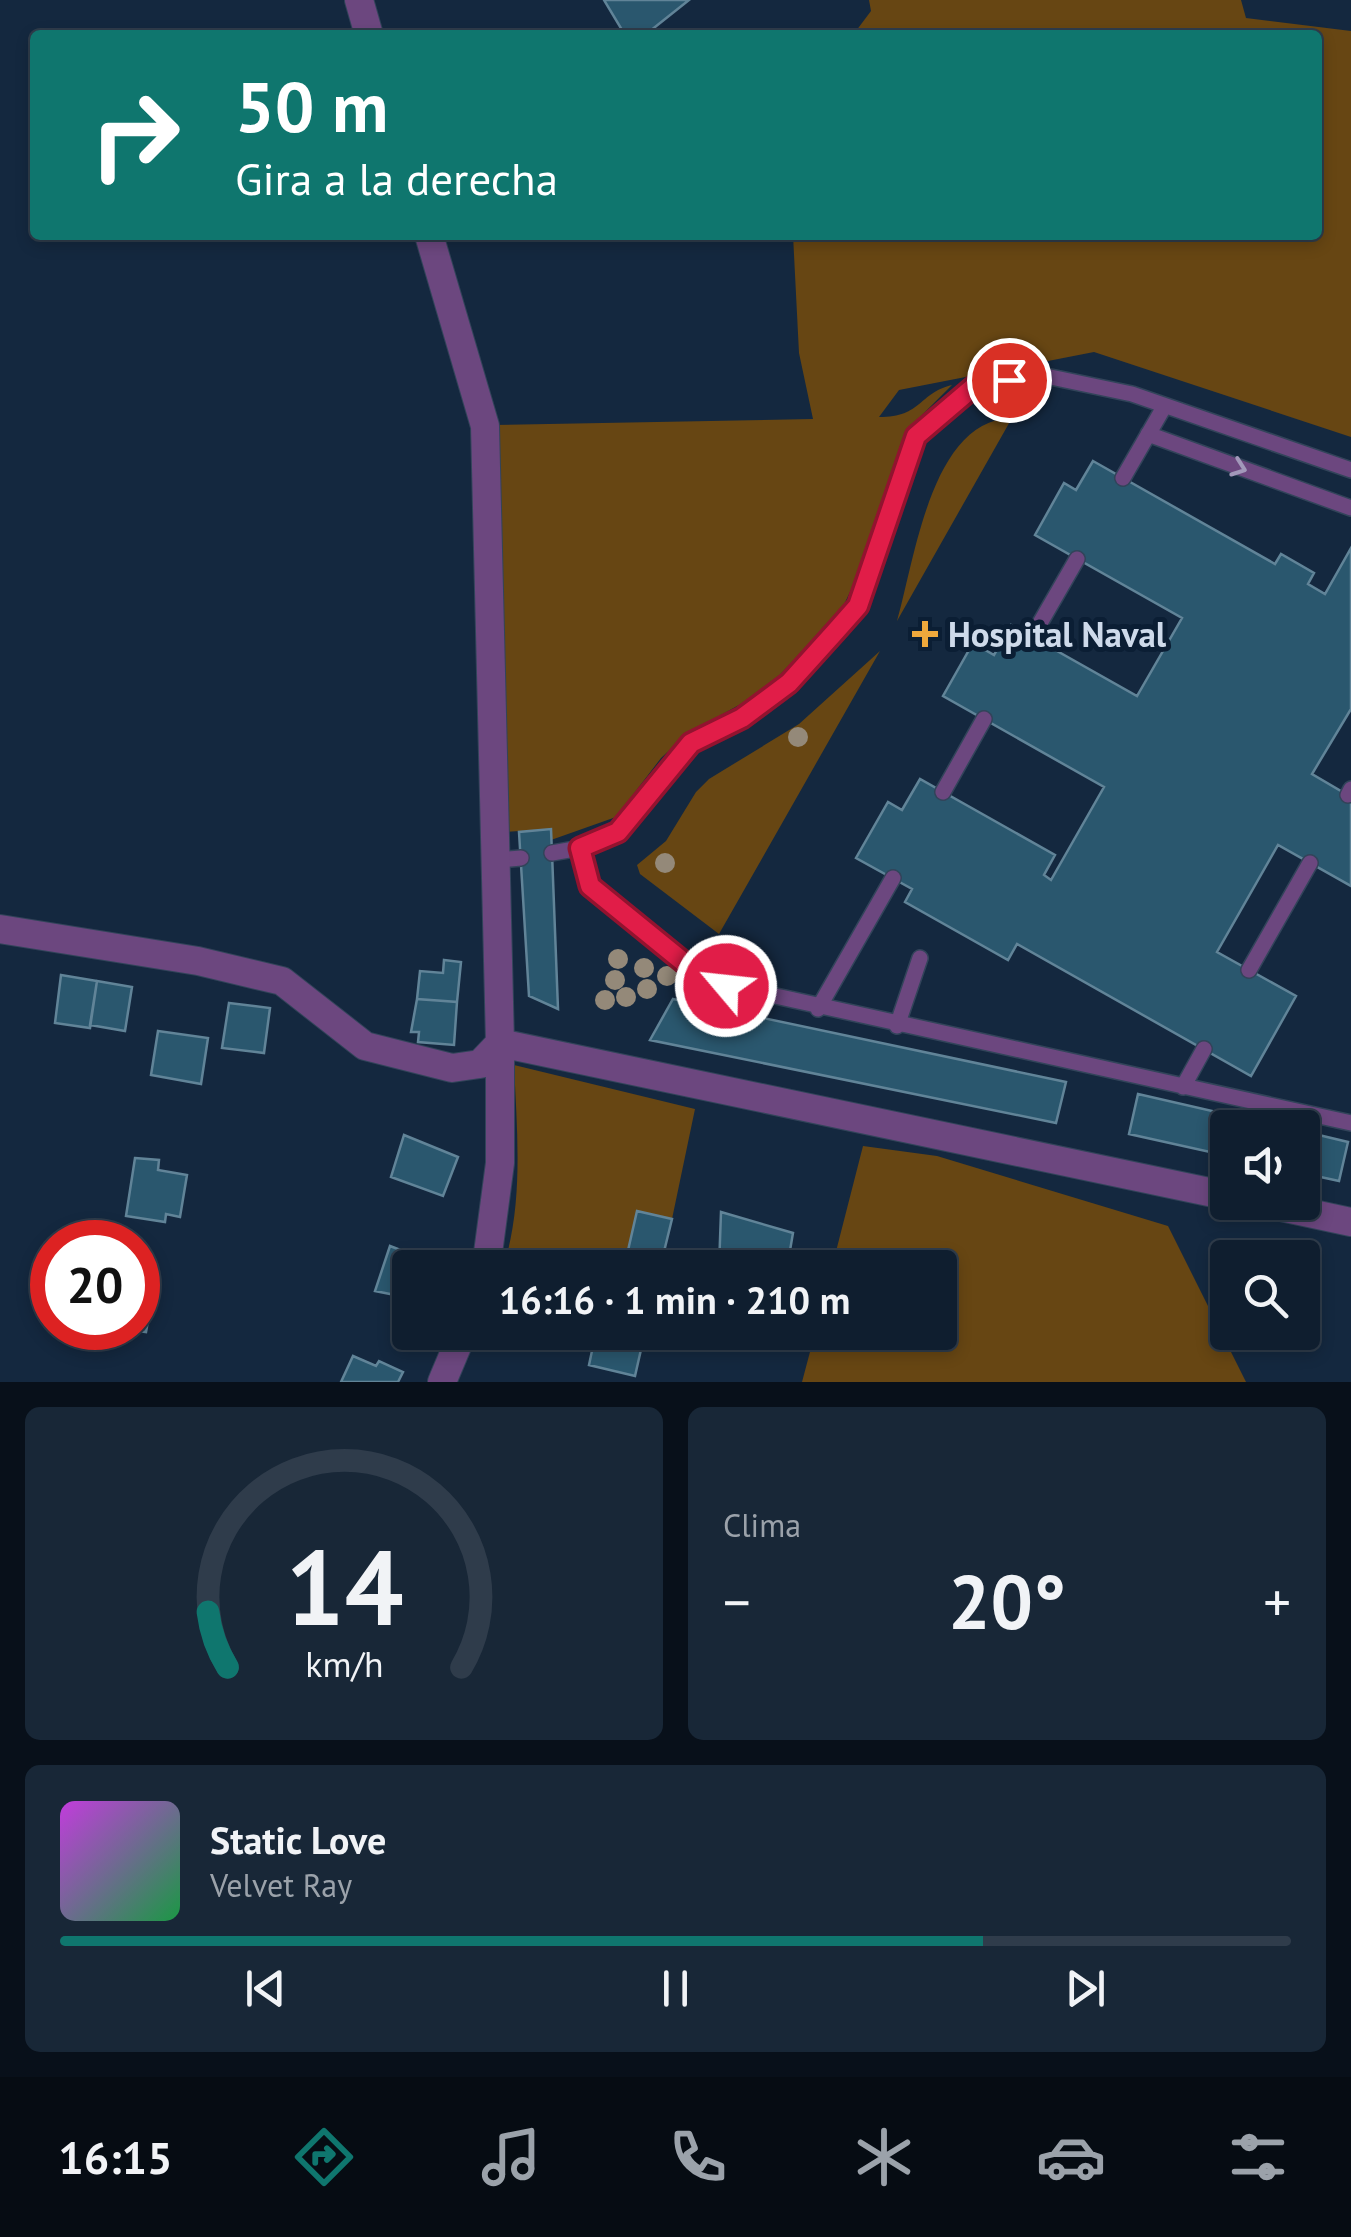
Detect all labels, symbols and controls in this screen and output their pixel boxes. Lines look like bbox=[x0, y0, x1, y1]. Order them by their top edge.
text: 50 m bbox=[235, 61, 388, 151]
icon: right bbox=[70, 70, 200, 200]
text: Gira a la derecha bbox=[235, 149, 558, 207]
pin bbox=[967, 338, 1052, 423]
icon: arrive bbox=[982, 353, 1037, 408]
one-way arrow bbox=[1230, 456, 1247, 477]
place label: Hospital Naval bbox=[948, 611, 1167, 657]
marker: Hospital Naval bbox=[912, 621, 938, 647]
position arrow bbox=[674, 934, 778, 1038]
map controls bbox=[1210, 1110, 1320, 1350]
button: sound bbox=[1210, 1110, 1320, 1220]
speed limit sign: 20 bbox=[30, 1220, 160, 1350]
button: search bbox=[1210, 1240, 1320, 1350]
text: 16:16 · 1 min · 210 m bbox=[499, 1275, 850, 1324]
text: Clima bbox=[723, 1504, 801, 1546]
text: 14 bbox=[285, 1519, 403, 1654]
text: 20° bbox=[948, 1553, 1066, 1650]
text: − bbox=[723, 1566, 751, 1637]
text: + bbox=[1263, 1566, 1291, 1637]
text: km/h bbox=[305, 1641, 383, 1687]
text: Static Love bbox=[210, 1815, 386, 1864]
text: Velvet Ray bbox=[210, 1864, 352, 1906]
icon: previous bbox=[238, 1961, 293, 2016]
icon: pause bbox=[648, 1961, 703, 2016]
icon: next bbox=[1058, 1961, 1113, 2016]
icon: directions bbox=[289, 2122, 359, 2192]
icon: music bbox=[476, 2122, 546, 2192]
icon: phone bbox=[663, 2122, 733, 2192]
icon: climate bbox=[849, 2122, 919, 2192]
icon: car bbox=[1036, 2122, 1106, 2192]
icon: filters bbox=[1223, 2122, 1293, 2192]
text: 16:15 bbox=[58, 2128, 173, 2186]

